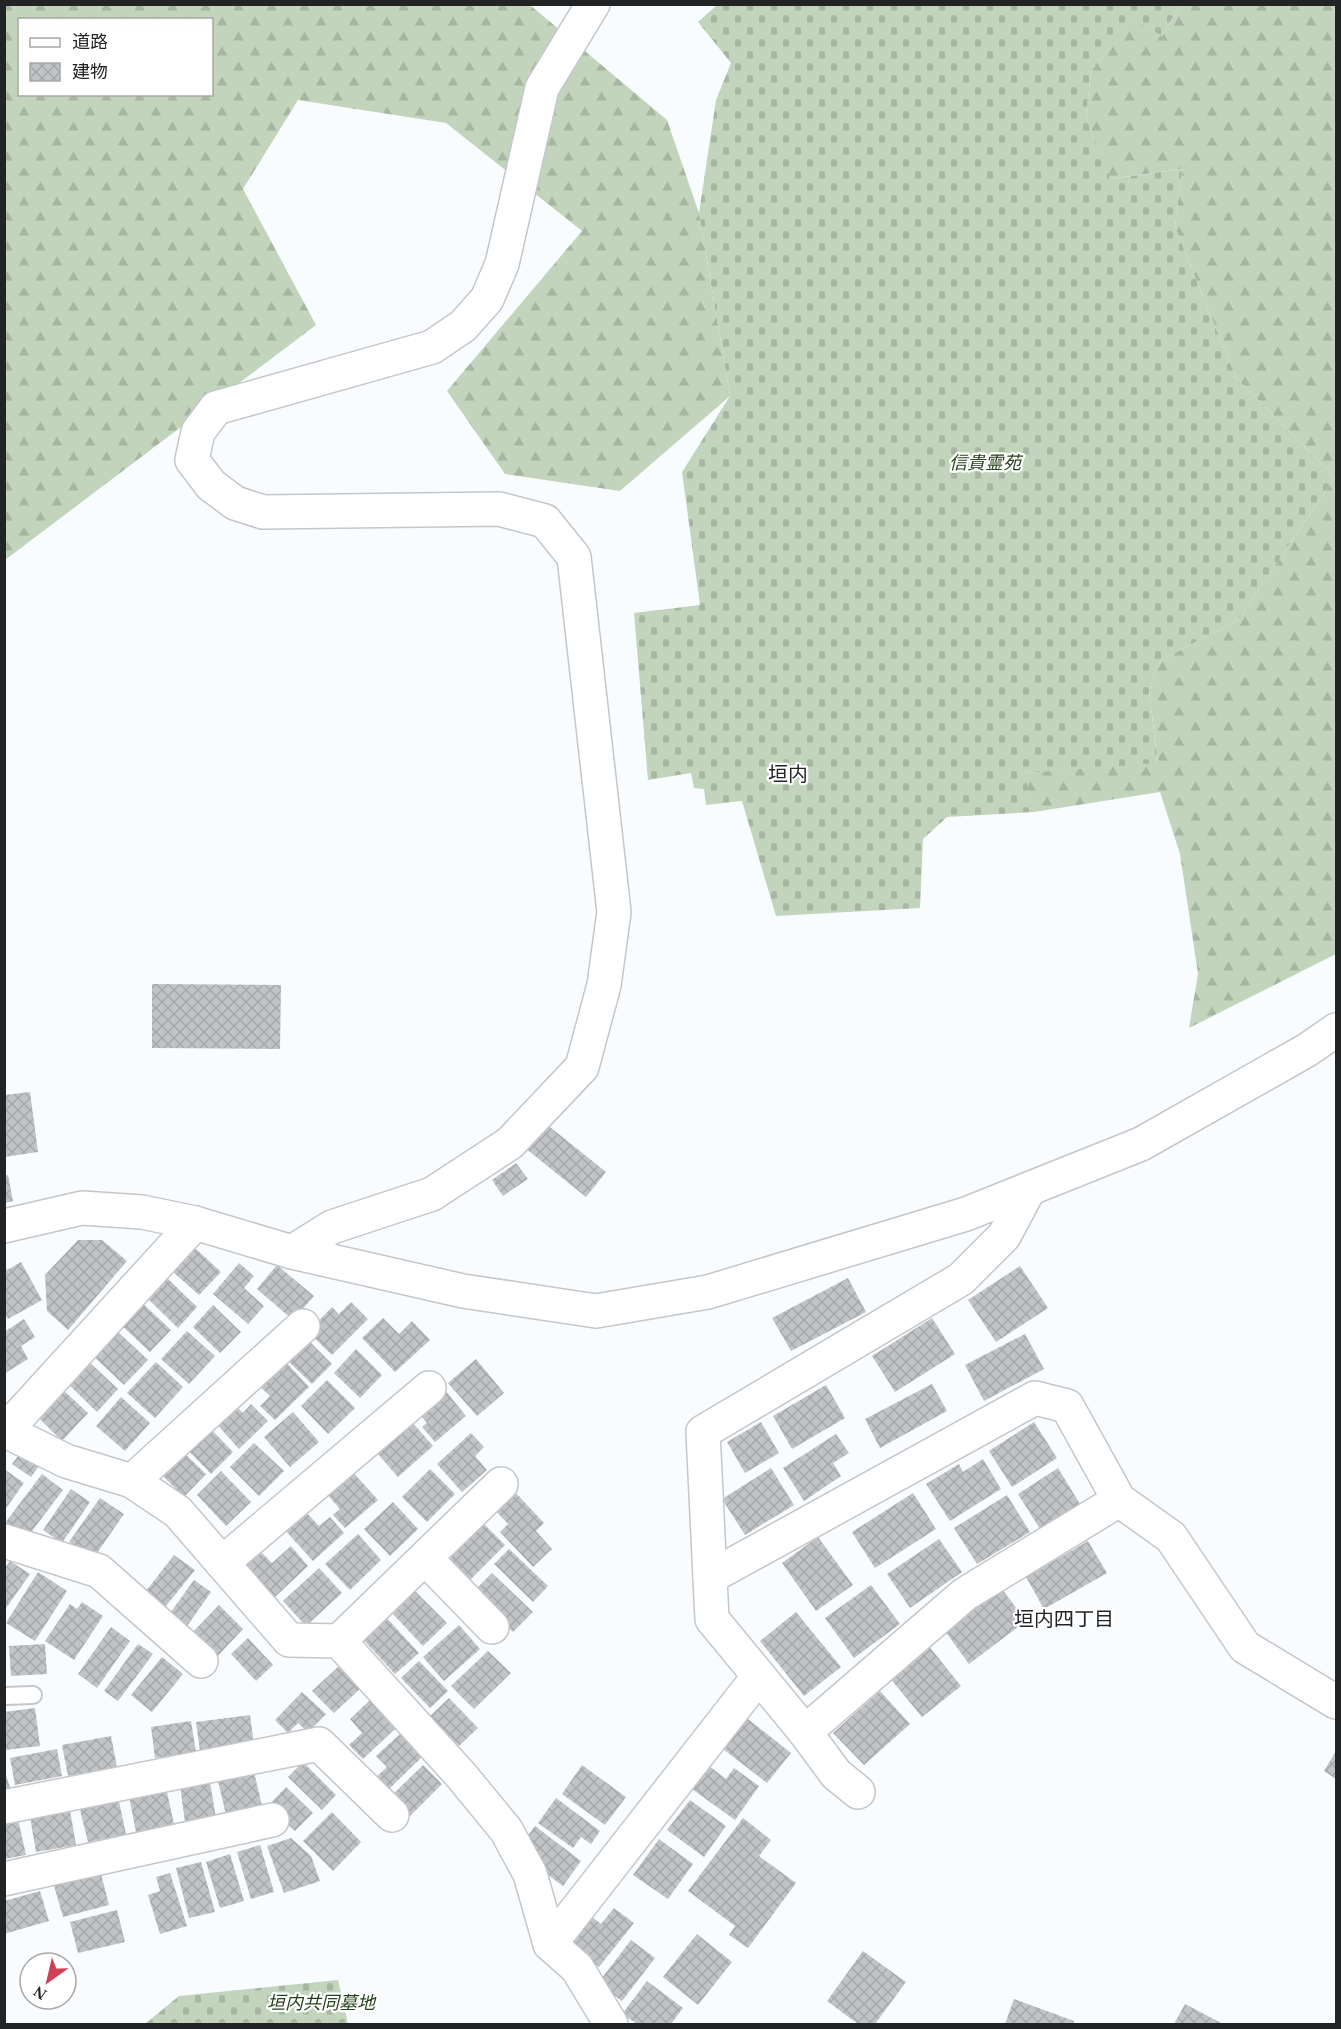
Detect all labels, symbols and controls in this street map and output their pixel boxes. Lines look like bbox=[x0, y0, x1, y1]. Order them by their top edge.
legend bbox=[18, 18, 213, 96]
text: 道路 bbox=[72, 32, 108, 52]
text: 建物 bbox=[72, 62, 108, 82]
park label: 信貴霊苑 bbox=[949, 453, 1024, 473]
district label: 垣内 bbox=[768, 763, 808, 785]
district label: 垣内四丁目 bbox=[1014, 1608, 1114, 1630]
north arrow bbox=[18, 1951, 78, 2011]
text: N bbox=[30, 1982, 49, 2003]
park label: 垣内共同墓地 bbox=[267, 1993, 377, 2013]

